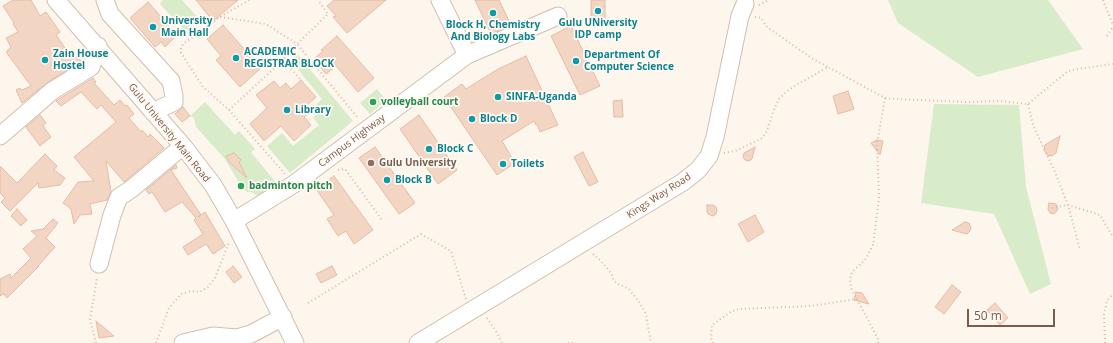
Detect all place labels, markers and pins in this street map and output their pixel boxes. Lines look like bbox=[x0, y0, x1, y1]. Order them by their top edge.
marker: Gulu UNiversity IDP camp bbox=[593, 6, 603, 16]
marker: Block H, Chemistry And Biology Labs bbox=[488, 8, 498, 18]
place label: University Main Hall bbox=[161, 15, 212, 38]
place label: Gulu UNiversity IDP camp bbox=[559, 17, 637, 40]
place label: Block H, Chemistry And Biology Labs bbox=[446, 19, 540, 42]
marker: University Main Hall bbox=[148, 22, 158, 32]
place label: ACADEMIC REGISTRAR BLOCK bbox=[244, 46, 334, 70]
place label: Zain House Hostel bbox=[53, 48, 108, 72]
place label: Department Of Computer Science bbox=[584, 49, 674, 72]
marker: ACADEMIC REGISTRAR BLOCK bbox=[231, 53, 241, 63]
marker: Zain House Hostel bbox=[40, 55, 50, 65]
marker: Department Of Computer Science bbox=[571, 56, 581, 66]
place label: SINFA-Uganda bbox=[506, 91, 577, 103]
marker: SINFA-Uganda bbox=[493, 92, 503, 102]
place label: volleyball court bbox=[381, 96, 458, 108]
marker: volleyball court bbox=[368, 97, 378, 107]
place label: Library bbox=[295, 104, 331, 116]
marker: Library bbox=[282, 105, 292, 115]
place label: Block D bbox=[480, 113, 517, 125]
marker: Block D bbox=[467, 114, 477, 124]
place label: Block C bbox=[437, 143, 473, 155]
marker: Block C bbox=[424, 144, 434, 154]
place label: Gulu University bbox=[379, 157, 456, 169]
marker: Gulu University bbox=[366, 158, 376, 168]
place label: Toilets bbox=[511, 158, 544, 170]
marker: Toilets bbox=[498, 159, 508, 169]
place label: Block B bbox=[395, 174, 432, 186]
marker: Block B bbox=[382, 175, 392, 185]
place label: badminton pitch bbox=[249, 180, 332, 192]
marker: badminton pitch bbox=[236, 181, 246, 191]

